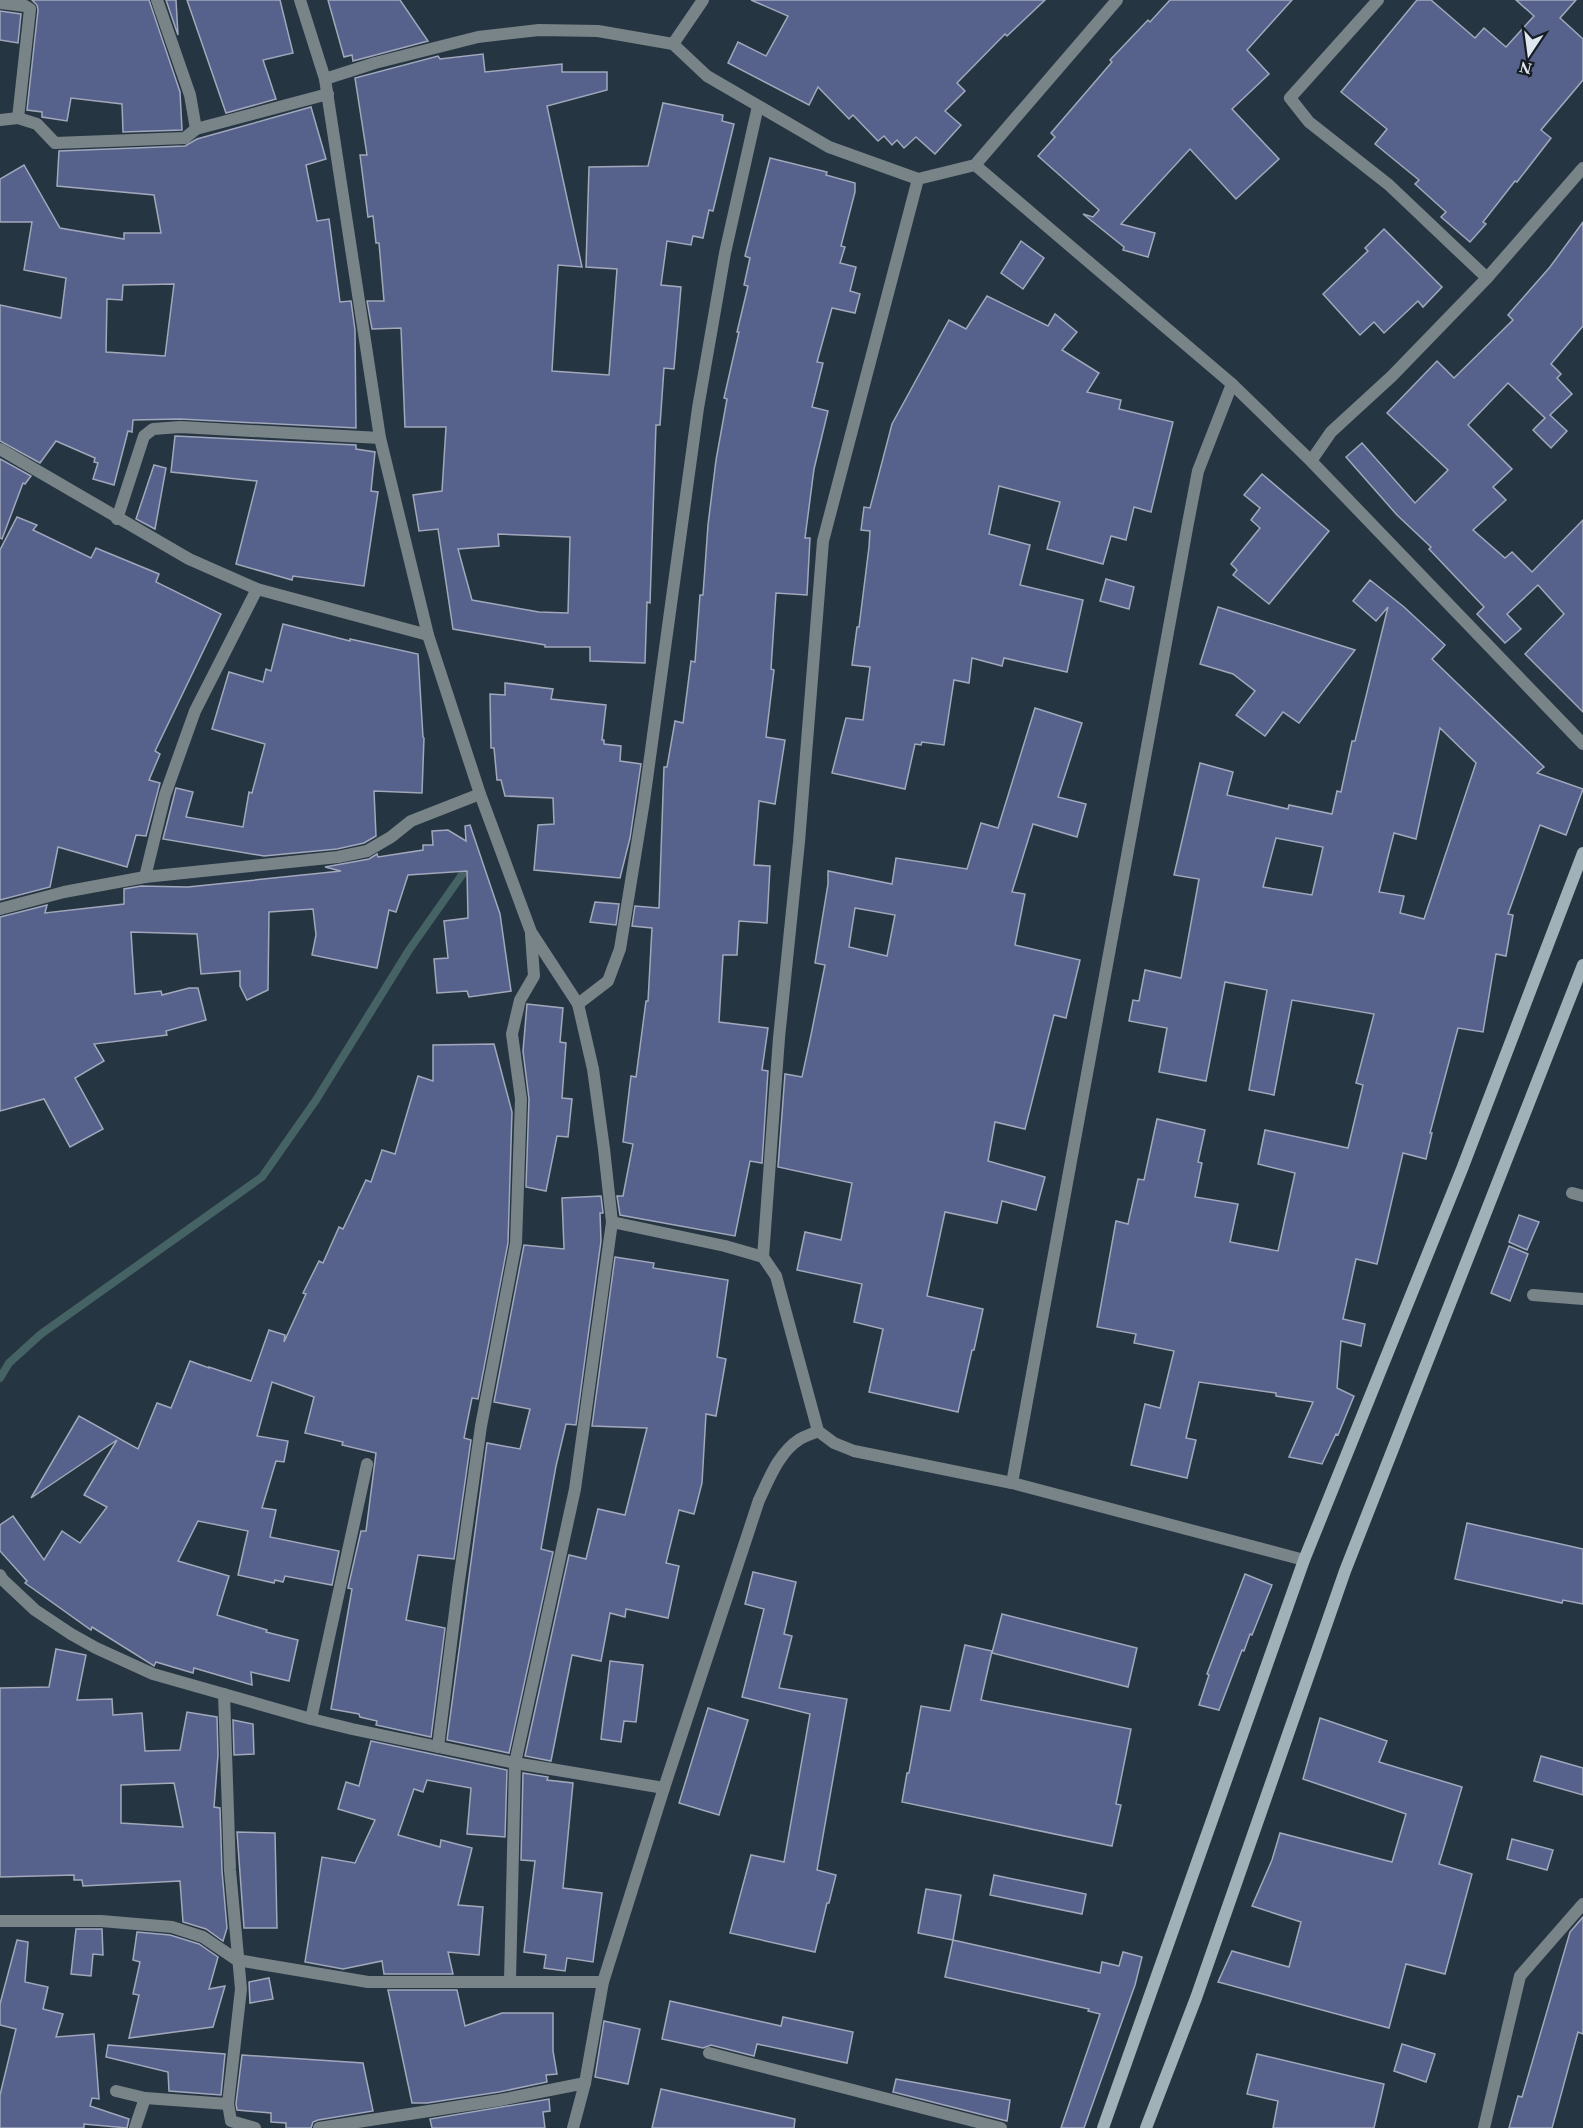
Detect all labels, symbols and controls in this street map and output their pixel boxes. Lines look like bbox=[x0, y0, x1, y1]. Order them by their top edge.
north arrow bbox=[1499, 24, 1559, 84]
text: N bbox=[1518, 58, 1533, 78]

